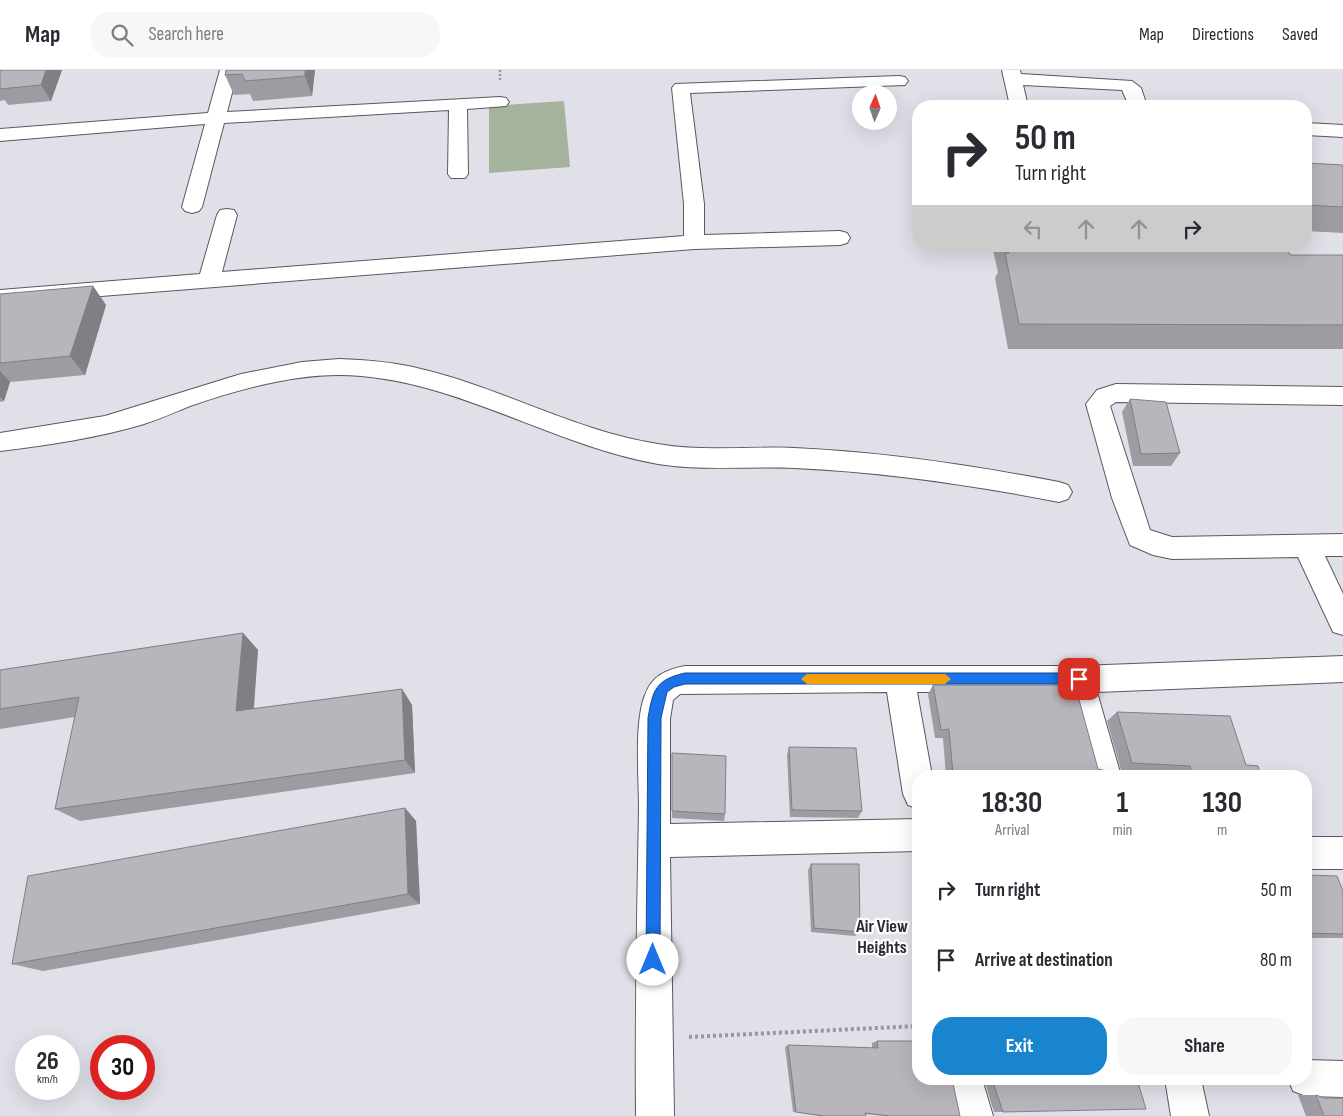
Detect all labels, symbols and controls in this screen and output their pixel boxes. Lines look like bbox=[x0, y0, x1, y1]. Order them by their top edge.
search box bbox=[90, 12, 440, 57]
text: Map bbox=[25, 20, 60, 49]
icon: search bbox=[108, 21, 136, 49]
text: Search here bbox=[148, 23, 224, 46]
text: Map bbox=[1139, 24, 1164, 45]
text: Directions bbox=[1192, 24, 1254, 45]
text: Saved bbox=[1282, 24, 1318, 45]
north arrow bbox=[852, 85, 898, 130]
map controls bbox=[852, 85, 897, 130]
text: 50 m bbox=[1015, 117, 1076, 160]
icon: right bbox=[932, 120, 997, 185]
text: Turn right bbox=[1015, 160, 1086, 187]
icon: left bbox=[1019, 215, 1047, 243]
icon: ahead bbox=[1072, 215, 1100, 243]
icon: ahead bbox=[1125, 215, 1153, 243]
icon: right bbox=[1178, 215, 1206, 243]
pin bbox=[1058, 658, 1100, 700]
icon: arrive bbox=[1065, 665, 1093, 693]
text: 18:30 bbox=[982, 785, 1042, 821]
text: 1 bbox=[1117, 785, 1128, 821]
text: 130 bbox=[1203, 785, 1242, 821]
text: Arrival bbox=[995, 821, 1029, 840]
text: min bbox=[1112, 821, 1132, 840]
text: m bbox=[1217, 821, 1227, 840]
icon: right bbox=[932, 876, 960, 904]
text: Turn right bbox=[975, 879, 1040, 902]
text: 50 m bbox=[1261, 879, 1292, 902]
district label: Air View Heights bbox=[855, 916, 908, 958]
position arrow bbox=[626, 933, 678, 985]
icon: arrive bbox=[932, 946, 960, 974]
text: Arrive at destination bbox=[975, 949, 1113, 972]
text: 80 m bbox=[1260, 949, 1292, 972]
button: Exit bbox=[932, 1017, 1107, 1075]
button: Share bbox=[1117, 1017, 1292, 1075]
speed limit sign: 30 bbox=[90, 1035, 155, 1100]
text: 26 bbox=[36, 1046, 59, 1077]
text: km/h bbox=[37, 1072, 58, 1087]

